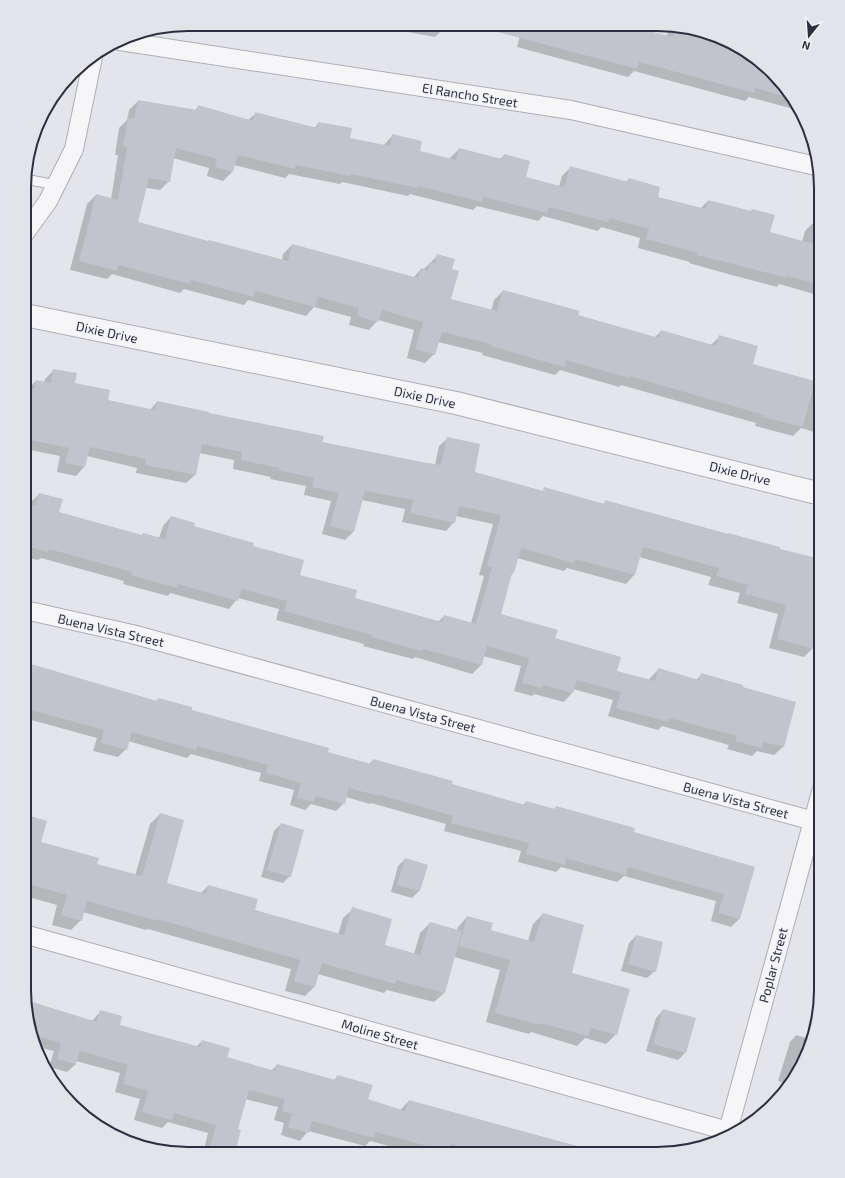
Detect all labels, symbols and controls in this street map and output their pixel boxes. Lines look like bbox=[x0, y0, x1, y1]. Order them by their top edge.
north arrow bbox=[789, 16, 829, 56]
text: N bbox=[800, 39, 812, 53]
street label: El Rancho Street bbox=[421, 80, 519, 110]
street label: Dixie Drive bbox=[75, 318, 139, 346]
street label: Dixie Drive bbox=[393, 383, 457, 411]
street label: Dixie Drive bbox=[708, 458, 772, 488]
street label: Buena Vista Street bbox=[56, 610, 166, 650]
street label: Buena Vista Street bbox=[368, 692, 478, 736]
street label: Buena Vista Street bbox=[681, 778, 791, 822]
street label: Poplar Street bbox=[755, 925, 791, 1004]
street label: Moline Street bbox=[340, 1015, 420, 1053]

